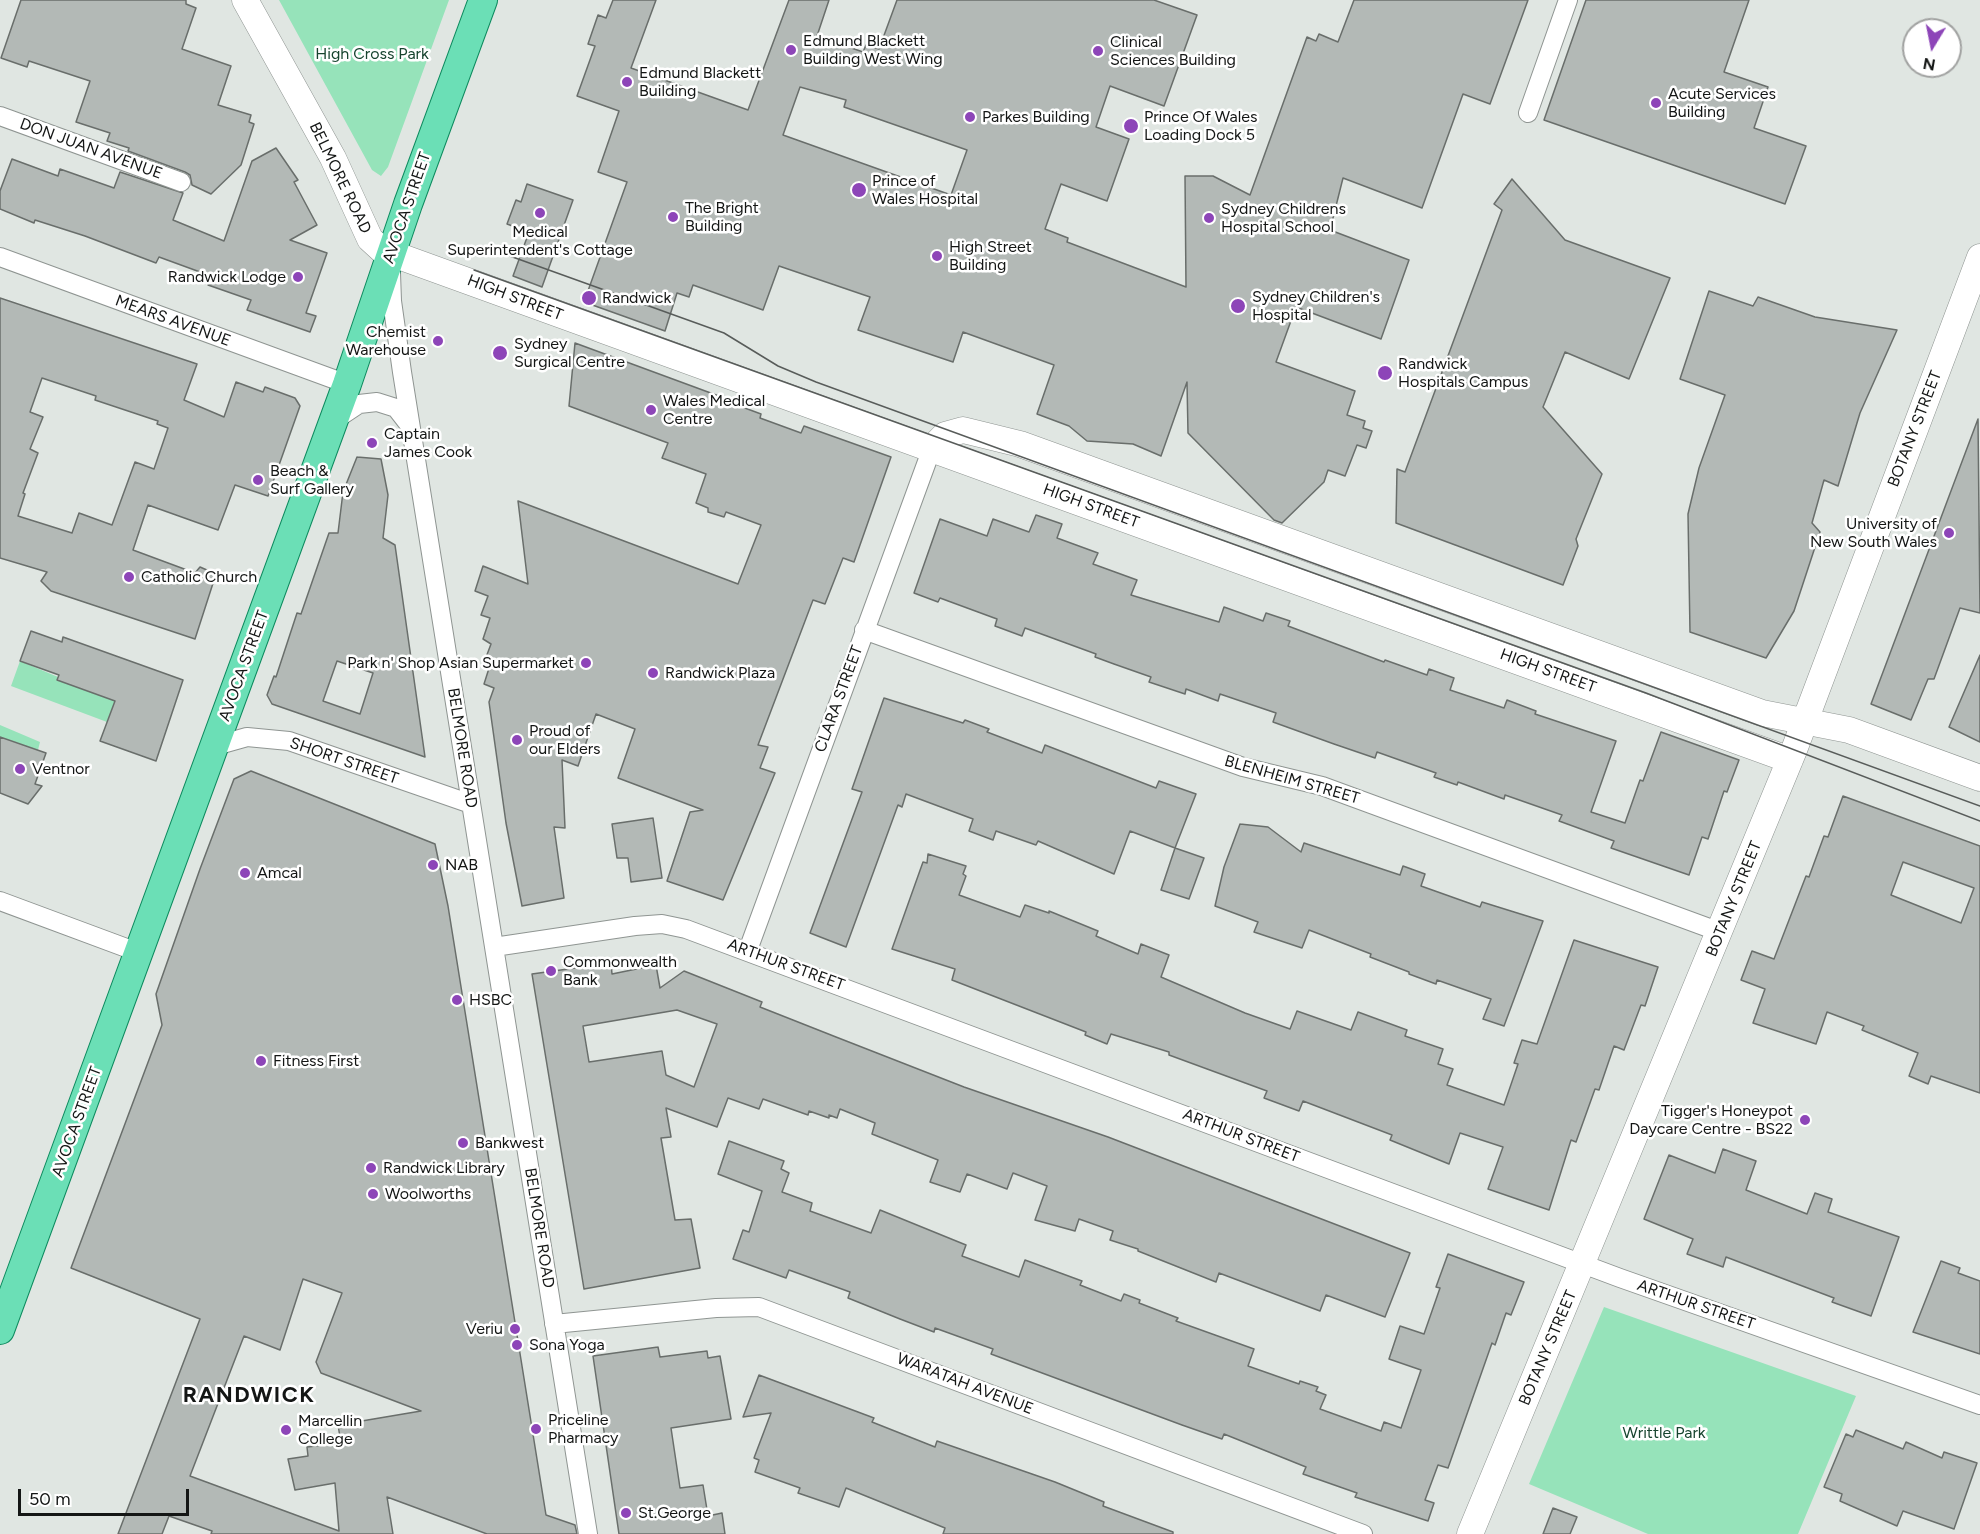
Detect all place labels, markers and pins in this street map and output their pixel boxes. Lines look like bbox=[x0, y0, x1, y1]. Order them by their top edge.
place label: Edmund Blackett Building West Wing bbox=[803, 31, 943, 69]
place label: Clinical Sciences Building bbox=[1110, 32, 1236, 70]
marker: Edmund Blackett Building West Wing bbox=[784, 43, 798, 57]
marker: Clinical Sciences Building bbox=[1091, 44, 1105, 58]
place label: Edmund Blackett Building bbox=[639, 63, 761, 101]
marker: Edmund Blackett Building bbox=[620, 75, 634, 89]
place label: Acute Services Building bbox=[1668, 84, 1776, 122]
marker: Acute Services Building bbox=[1649, 96, 1663, 110]
place label: Parkes Building bbox=[982, 107, 1090, 127]
place label: Prince Of Wales Loading Dock 5 bbox=[1144, 107, 1257, 145]
marker: Parkes Building bbox=[963, 110, 977, 124]
marker: Prince Of Wales Loading Dock 5 bbox=[1122, 117, 1140, 135]
place label: Prince of Wales Hospital bbox=[872, 171, 978, 209]
marker: Prince of Wales Hospital bbox=[850, 181, 868, 199]
place label: The Bright Building bbox=[685, 198, 759, 236]
place label: Sydney Childrens Hospital School bbox=[1221, 199, 1346, 237]
marker: Medical Superintendent's Cottage bbox=[533, 206, 547, 220]
marker: The Bright Building bbox=[666, 210, 680, 224]
marker: Sydney Childrens Hospital School bbox=[1202, 211, 1216, 225]
place label: Medical Superintendent's Cottage bbox=[447, 222, 633, 260]
place label: High Street Building bbox=[949, 237, 1032, 275]
marker: High Street Building bbox=[930, 249, 944, 263]
place label: Randwick Lodge bbox=[168, 267, 286, 287]
marker: Randwick Lodge bbox=[291, 270, 305, 284]
place label: Sydney Children's Hospital bbox=[1252, 287, 1380, 325]
place label: Randwick bbox=[602, 288, 671, 308]
marker: Randwick bbox=[580, 289, 598, 307]
marker: Sydney Children's Hospital bbox=[1229, 297, 1247, 315]
place label: Chemist Warehouse bbox=[346, 322, 426, 360]
marker: Chemist Warehouse bbox=[431, 334, 445, 348]
place label: Sydney Surgical Centre bbox=[514, 334, 625, 372]
marker: Sydney Surgical Centre bbox=[491, 344, 509, 362]
place label: Randwick Hospitals Campus bbox=[1398, 354, 1528, 392]
marker: Randwick Hospitals Campus bbox=[1376, 364, 1394, 382]
place label: Wales Medical Centre bbox=[663, 391, 765, 429]
marker: Wales Medical Centre bbox=[644, 403, 658, 417]
place label: Captain James Cook bbox=[384, 424, 472, 462]
marker: Captain James Cook bbox=[365, 436, 379, 450]
place label: Beach & Surf Gallery bbox=[270, 461, 354, 499]
marker: Beach & Surf Gallery bbox=[251, 473, 265, 487]
place label: University of New South Wales bbox=[1810, 514, 1937, 552]
marker: University of New South Wales bbox=[1942, 526, 1956, 540]
place label: Catholic Church bbox=[141, 567, 257, 587]
marker: Catholic Church bbox=[122, 570, 136, 584]
place label: Park n' Shop Asian Supermarket bbox=[347, 653, 574, 673]
marker: Park n' Shop Asian Supermarket bbox=[579, 656, 593, 670]
place label: Randwick Plaza bbox=[665, 663, 775, 683]
marker: Randwick Plaza bbox=[646, 666, 660, 680]
place label: Proud of our Elders bbox=[529, 721, 601, 759]
marker: Proud of our Elders bbox=[510, 733, 524, 747]
place label: Ventnor bbox=[32, 759, 90, 779]
marker: Ventnor bbox=[13, 762, 27, 776]
place label: NAB bbox=[445, 855, 478, 875]
marker: NAB bbox=[426, 858, 440, 872]
place label: Amcal bbox=[257, 863, 302, 883]
marker: Amcal bbox=[238, 866, 252, 880]
place label: Commonwealth Bank bbox=[563, 952, 677, 990]
marker: Commonwealth Bank bbox=[544, 964, 558, 978]
place label: HSBC bbox=[469, 990, 512, 1010]
marker: HSBC bbox=[450, 993, 464, 1007]
place label: Fitness First bbox=[273, 1051, 359, 1071]
marker: Fitness First bbox=[254, 1054, 268, 1068]
place label: Tigger's Honeypot Daycare Centre - BS22 bbox=[1629, 1101, 1793, 1139]
marker: Tigger's Honeypot Daycare Centre - BS22 bbox=[1798, 1113, 1812, 1127]
place label: Bankwest bbox=[475, 1133, 544, 1153]
marker: Bankwest bbox=[456, 1136, 470, 1150]
place label: Randwick Library bbox=[383, 1158, 505, 1178]
marker: Randwick Library bbox=[364, 1161, 378, 1175]
place label: Woolworths bbox=[385, 1184, 471, 1204]
marker: Woolworths bbox=[366, 1187, 380, 1201]
place label: Veriu bbox=[466, 1319, 503, 1339]
marker: Veriu bbox=[508, 1322, 522, 1336]
place label: Sona Yoga bbox=[529, 1335, 605, 1355]
marker: Sona Yoga bbox=[510, 1338, 524, 1352]
place label: Priceline Pharmacy bbox=[548, 1410, 618, 1448]
place label: Marcellin College bbox=[298, 1411, 362, 1449]
marker: Priceline Pharmacy bbox=[529, 1422, 543, 1436]
marker: Marcellin College bbox=[279, 1423, 293, 1437]
place label: St.George bbox=[638, 1503, 711, 1523]
marker: St.George bbox=[619, 1506, 633, 1520]

